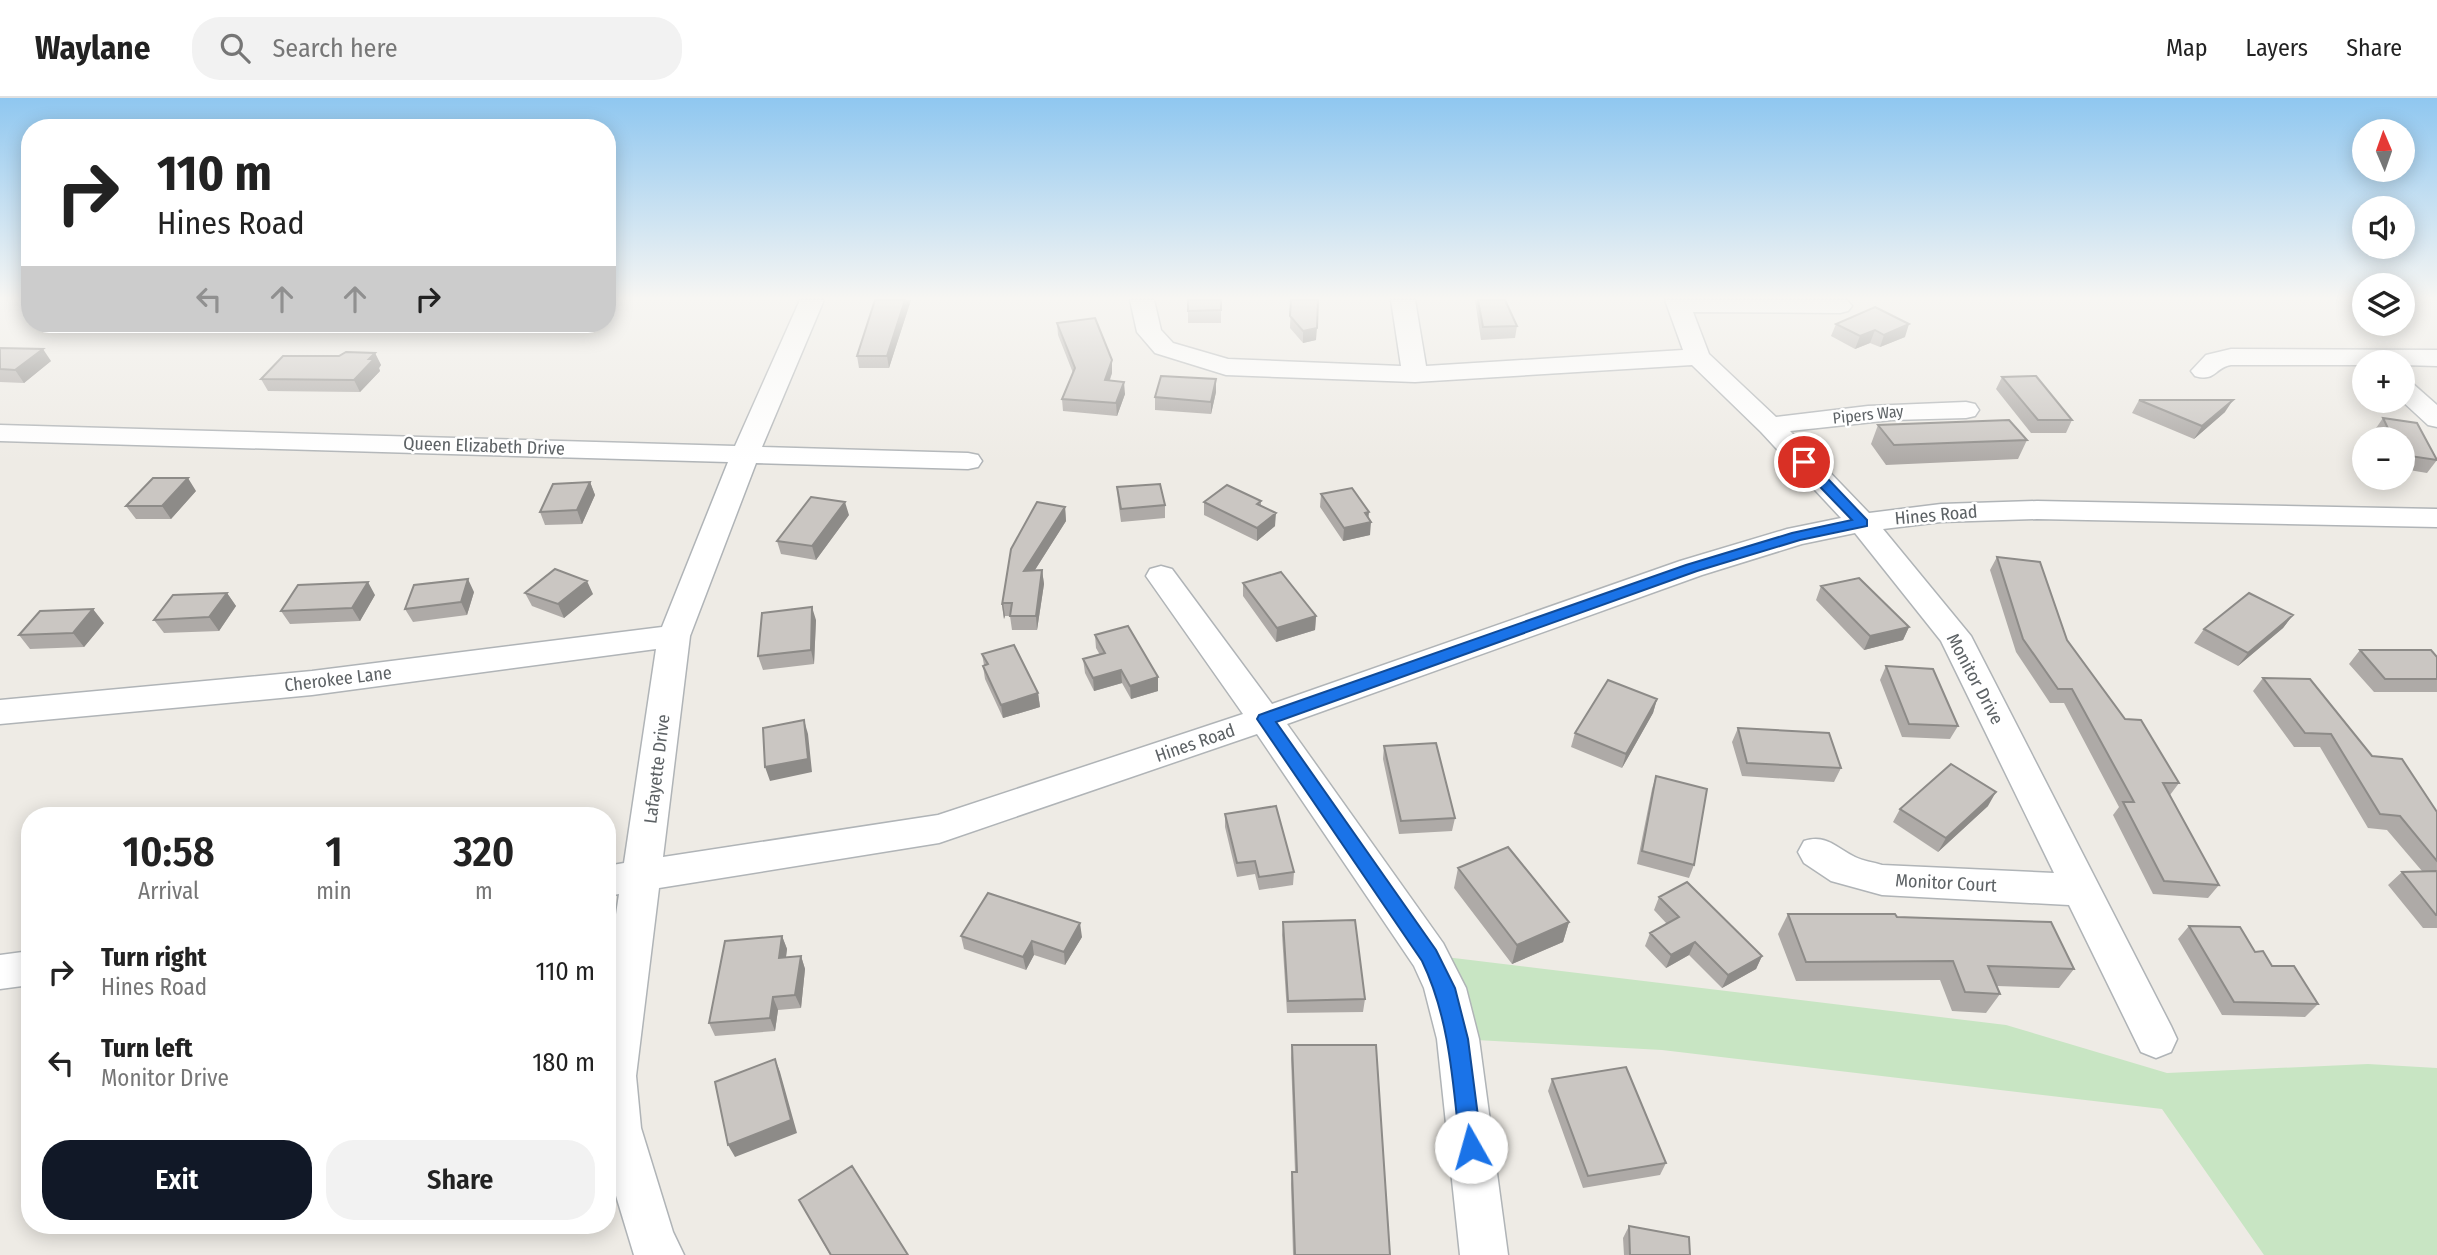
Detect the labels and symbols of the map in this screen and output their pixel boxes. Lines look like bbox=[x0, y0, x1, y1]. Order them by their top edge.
north arrow bbox=[2352, 119, 2415, 182]
street label: Pipers Way bbox=[1832, 401, 1905, 428]
street label: Queen Elizabeth Drive bbox=[403, 432, 565, 460]
pin bbox=[1774, 432, 1834, 492]
street label: Hines Road bbox=[1894, 500, 1978, 530]
street label: Monitor Drive bbox=[1942, 630, 2008, 728]
street label: Cherokee Lane bbox=[283, 661, 393, 696]
street label: Lafayette Drive bbox=[639, 713, 675, 825]
street label: Hines Road bbox=[1152, 719, 1238, 767]
street label: Monitor Court bbox=[1895, 869, 1997, 897]
position arrow bbox=[1434, 1110, 1508, 1184]

